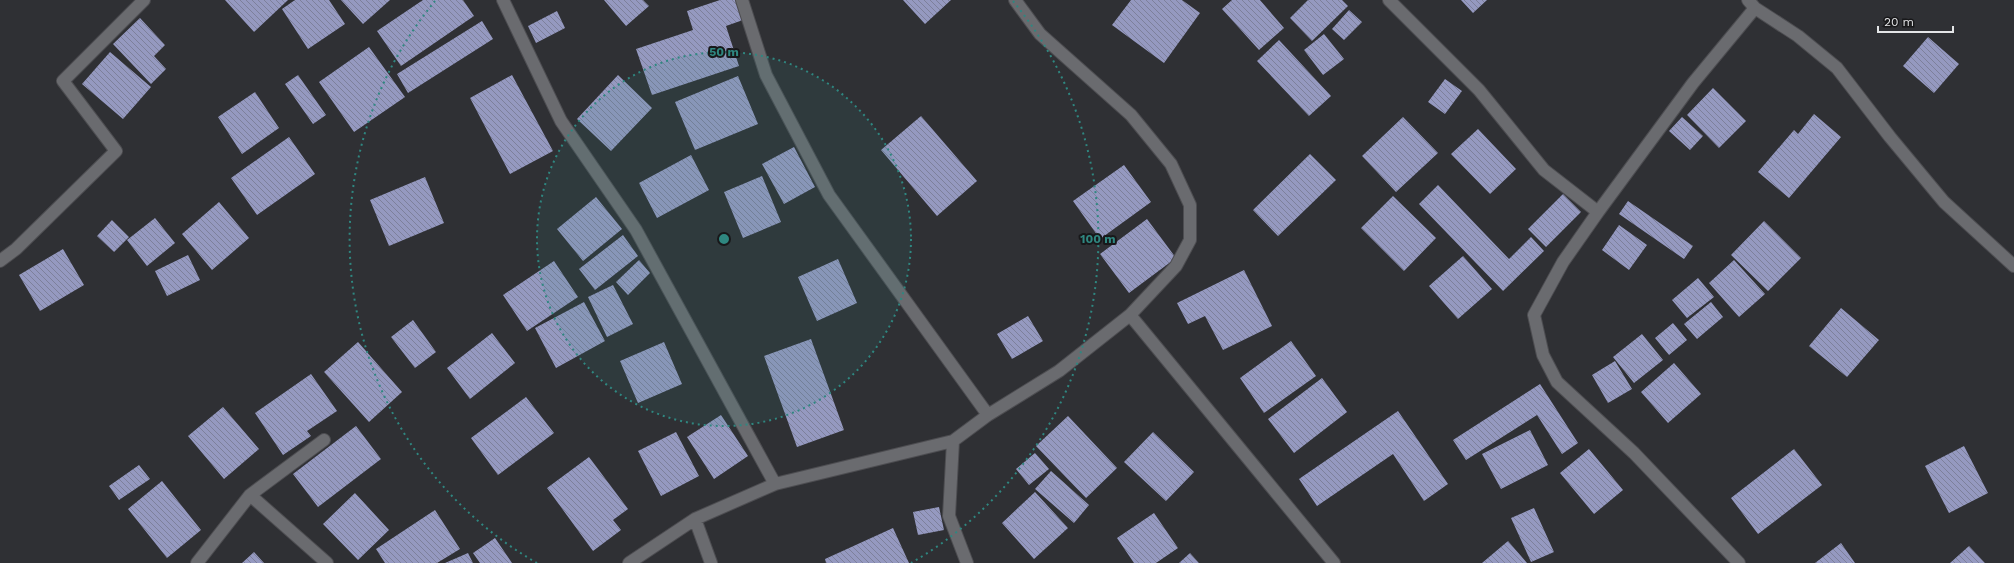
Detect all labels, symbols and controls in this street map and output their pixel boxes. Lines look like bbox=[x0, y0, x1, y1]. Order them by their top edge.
scale bar bbox=[1878, 8, 1953, 34]
text: 20 m bbox=[1884, 15, 1914, 29]
text: 50 m bbox=[709, 45, 739, 59]
centre of rings bbox=[717, 232, 731, 246]
text: 100 m bbox=[1080, 232, 1116, 246]

